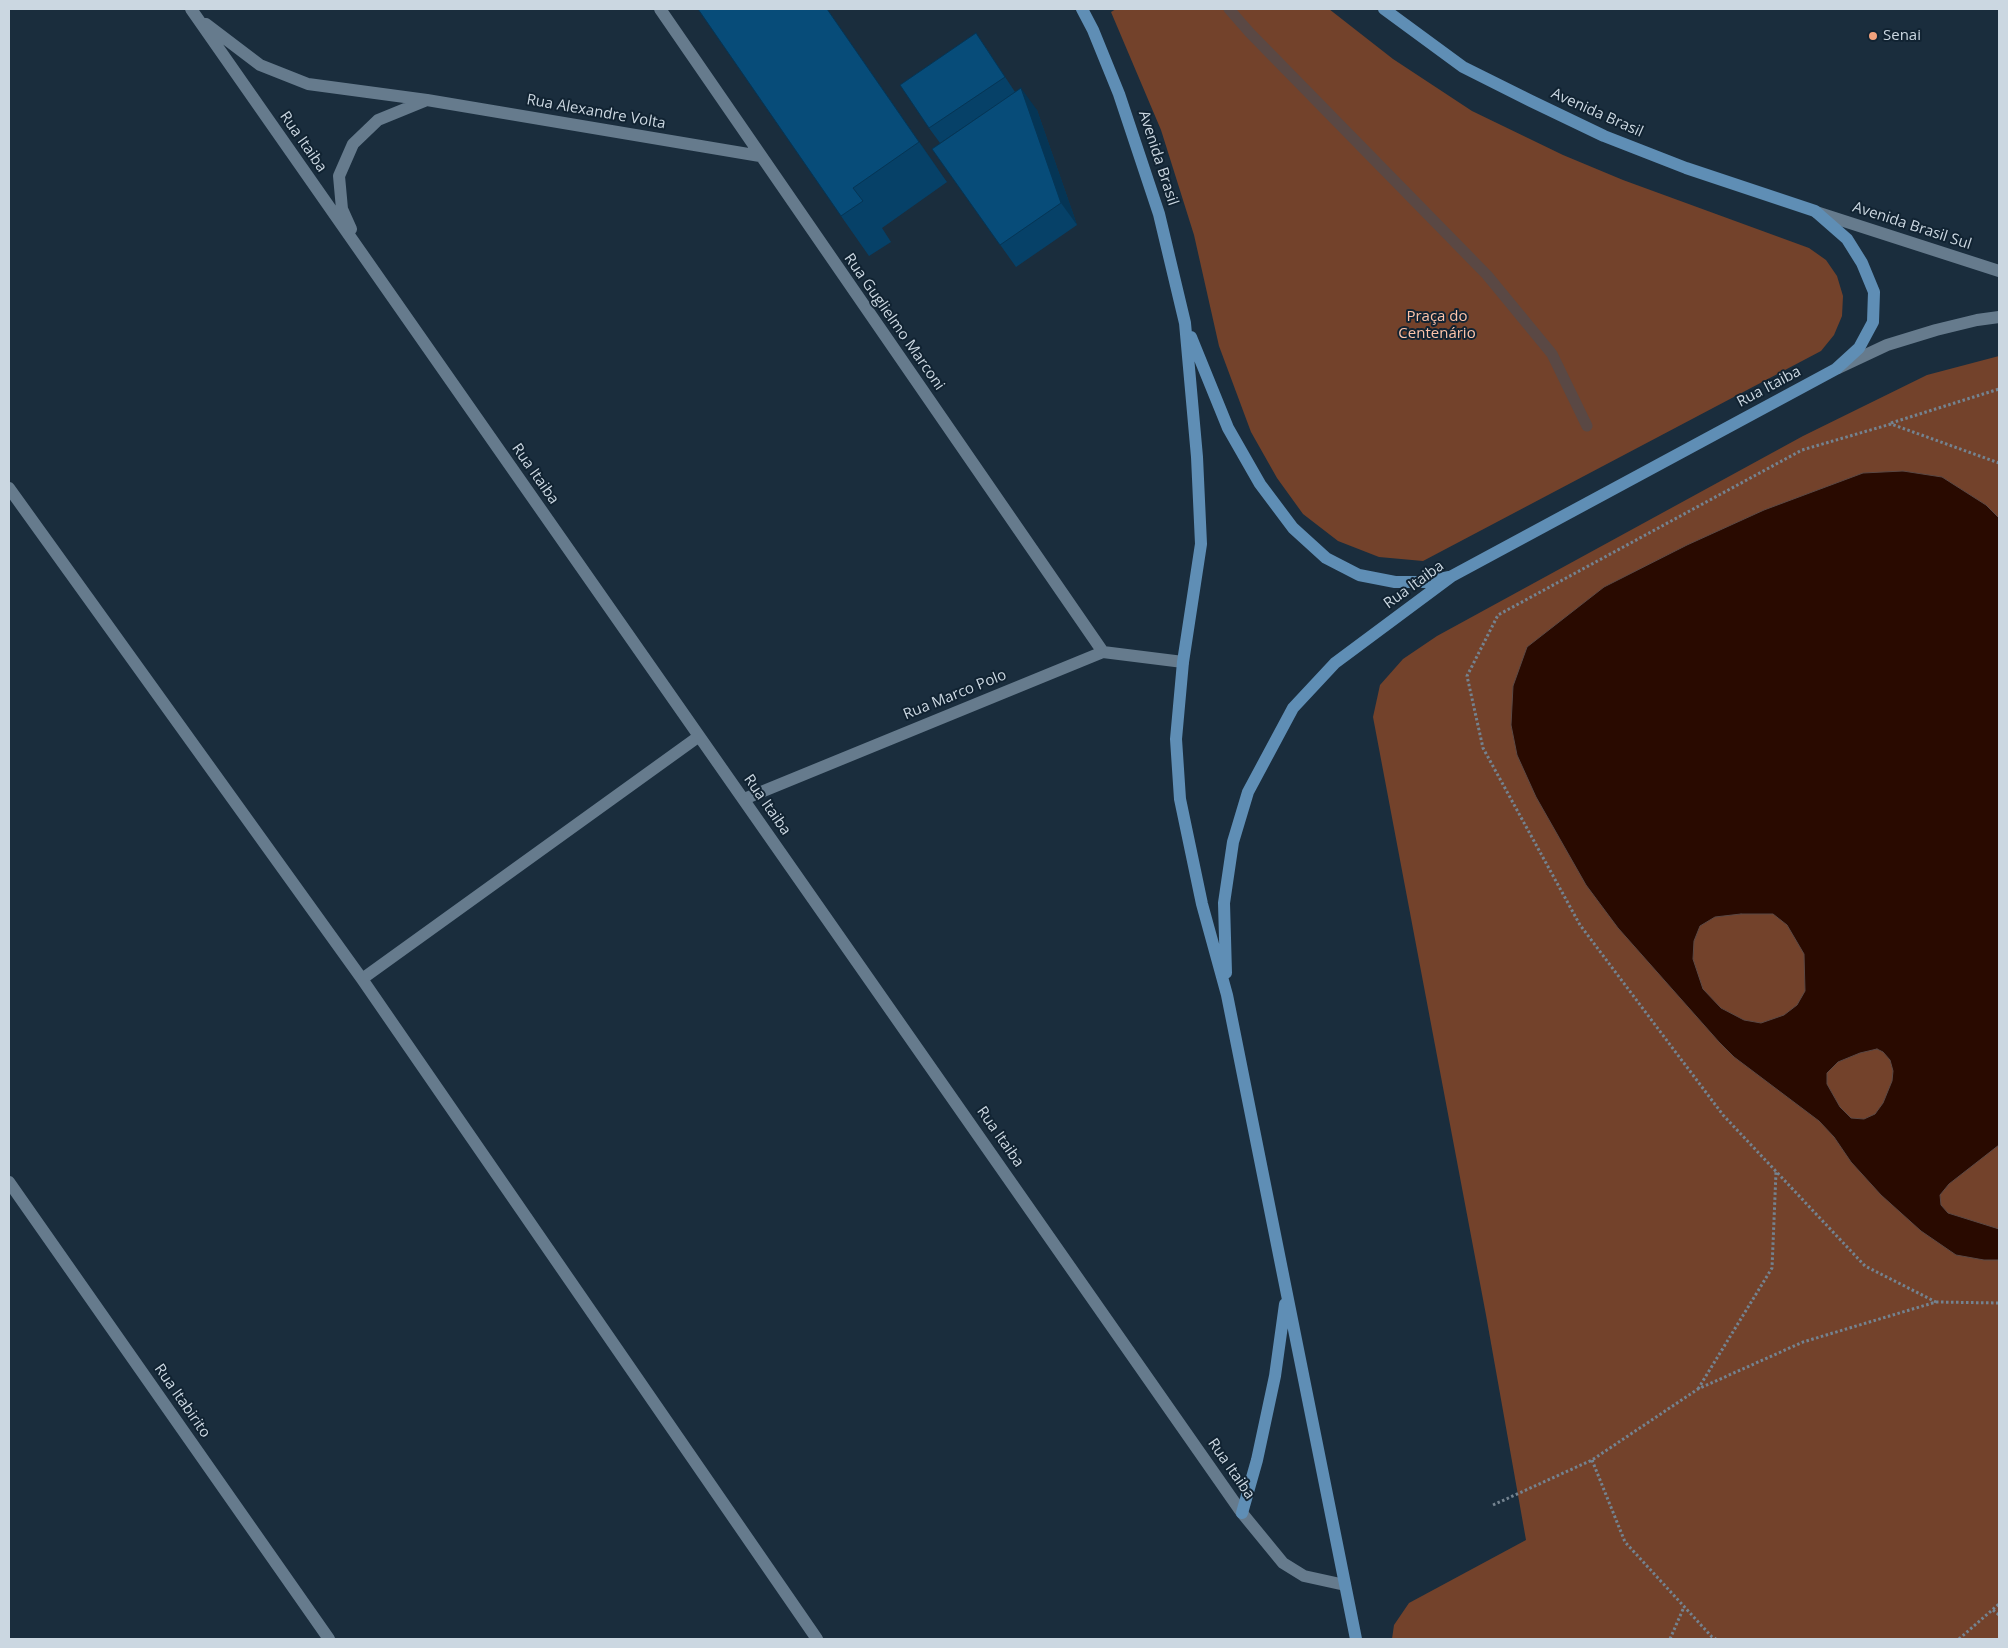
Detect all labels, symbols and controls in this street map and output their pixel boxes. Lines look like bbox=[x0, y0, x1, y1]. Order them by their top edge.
place label: Senai bbox=[1883, 27, 1921, 45]
marker: Senai bbox=[1867, 30, 1879, 42]
street label: Avenida Brasil bbox=[1548, 85, 1646, 141]
street label: Rua Alexandre Volta bbox=[525, 91, 667, 133]
street label: Rua Itaiba bbox=[276, 108, 330, 176]
street label: Avenida Brasil bbox=[1134, 108, 1182, 208]
street label: Avenida Brasil Sul bbox=[1850, 198, 1974, 254]
street label: Rua Guglielmo Marconi bbox=[840, 250, 948, 394]
park label: Praça do Centenário bbox=[1398, 308, 1476, 343]
street label: Rua Itaiba bbox=[1734, 363, 1804, 411]
street label: Rua Itaiba bbox=[508, 440, 562, 508]
street label: Rua Itaiba bbox=[1380, 557, 1448, 613]
street label: Rua Marco Polo bbox=[901, 666, 1009, 724]
street label: Rua Itaiba bbox=[740, 771, 794, 839]
street label: Rua Itaiba bbox=[973, 1103, 1027, 1171]
street label: Rua Itabirito bbox=[150, 1361, 214, 1441]
street label: Rua Itaiba bbox=[1204, 1435, 1258, 1503]

